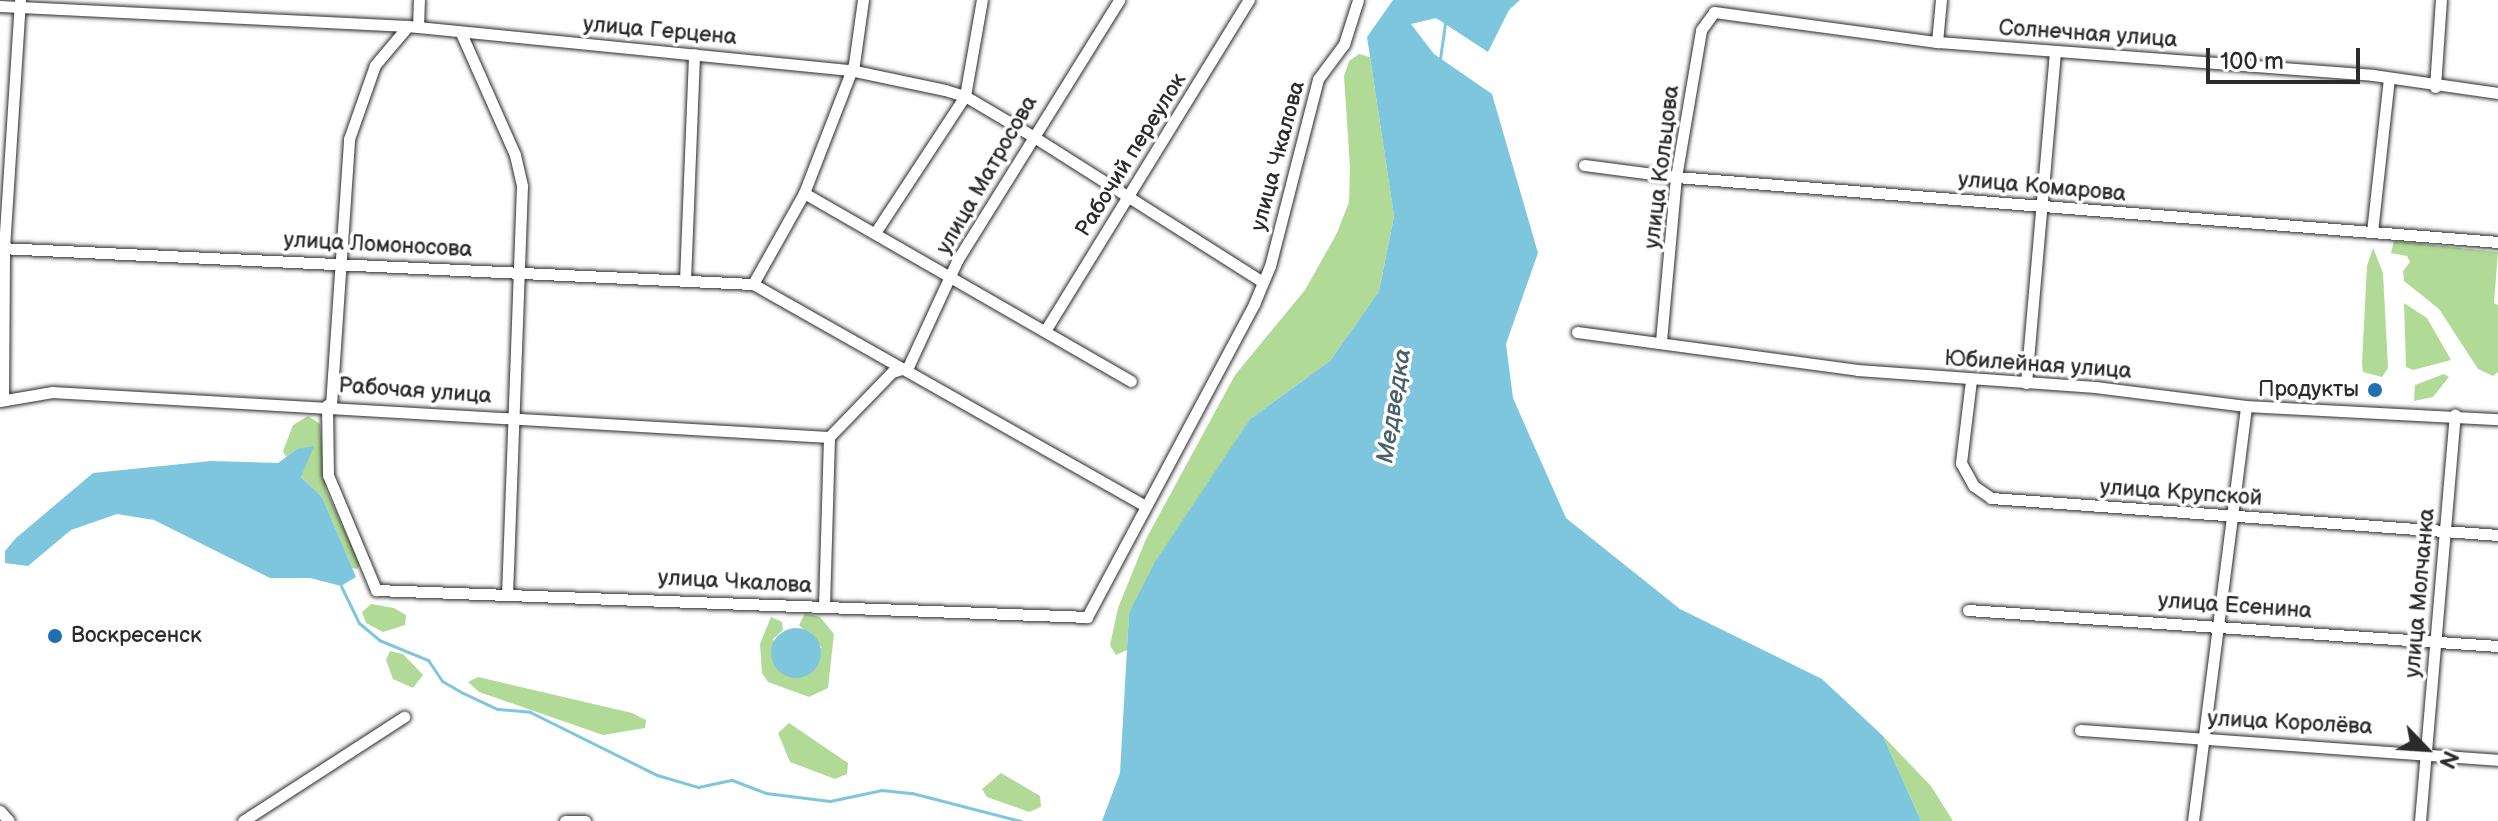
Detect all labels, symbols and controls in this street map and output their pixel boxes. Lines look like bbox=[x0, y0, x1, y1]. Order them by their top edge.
street label: улица Герцена bbox=[582, 11, 738, 51]
street label: Солнечная улица bbox=[1998, 15, 2178, 53]
scale bar bbox=[2210, 32, 2364, 82]
text: 100 m bbox=[2220, 47, 2284, 76]
street label: Рабочий переулок bbox=[1070, 68, 1192, 242]
street label: улица Чкалова bbox=[1245, 78, 1311, 234]
street label: улица Кольцова bbox=[1639, 84, 1685, 250]
street label: улица Матросова bbox=[931, 91, 1043, 259]
street label: улица Комарова bbox=[1957, 167, 2127, 207]
street label: улица Ломоносова bbox=[283, 227, 473, 263]
street label: Юбилейная улица bbox=[1943, 345, 2133, 385]
water label: Медведка bbox=[1371, 347, 1417, 465]
street label: Рабочая улица bbox=[337, 372, 493, 410]
place label: Продукты bbox=[2258, 377, 2359, 403]
marker: Продукты bbox=[2366, 381, 2384, 399]
street label: улица Крупской bbox=[2099, 474, 2263, 512]
street label: улица Молчанка bbox=[2399, 507, 2441, 679]
street label: улица Чкалова bbox=[657, 565, 813, 599]
street label: улица Есенина bbox=[2157, 587, 2313, 625]
place label: Воскресенск bbox=[71, 623, 202, 649]
marker: Воскресенск bbox=[46, 627, 64, 645]
street label: улица Королёва bbox=[2207, 705, 2373, 741]
north arrow bbox=[2386, 709, 2466, 789]
text: N bbox=[2432, 746, 2464, 773]

